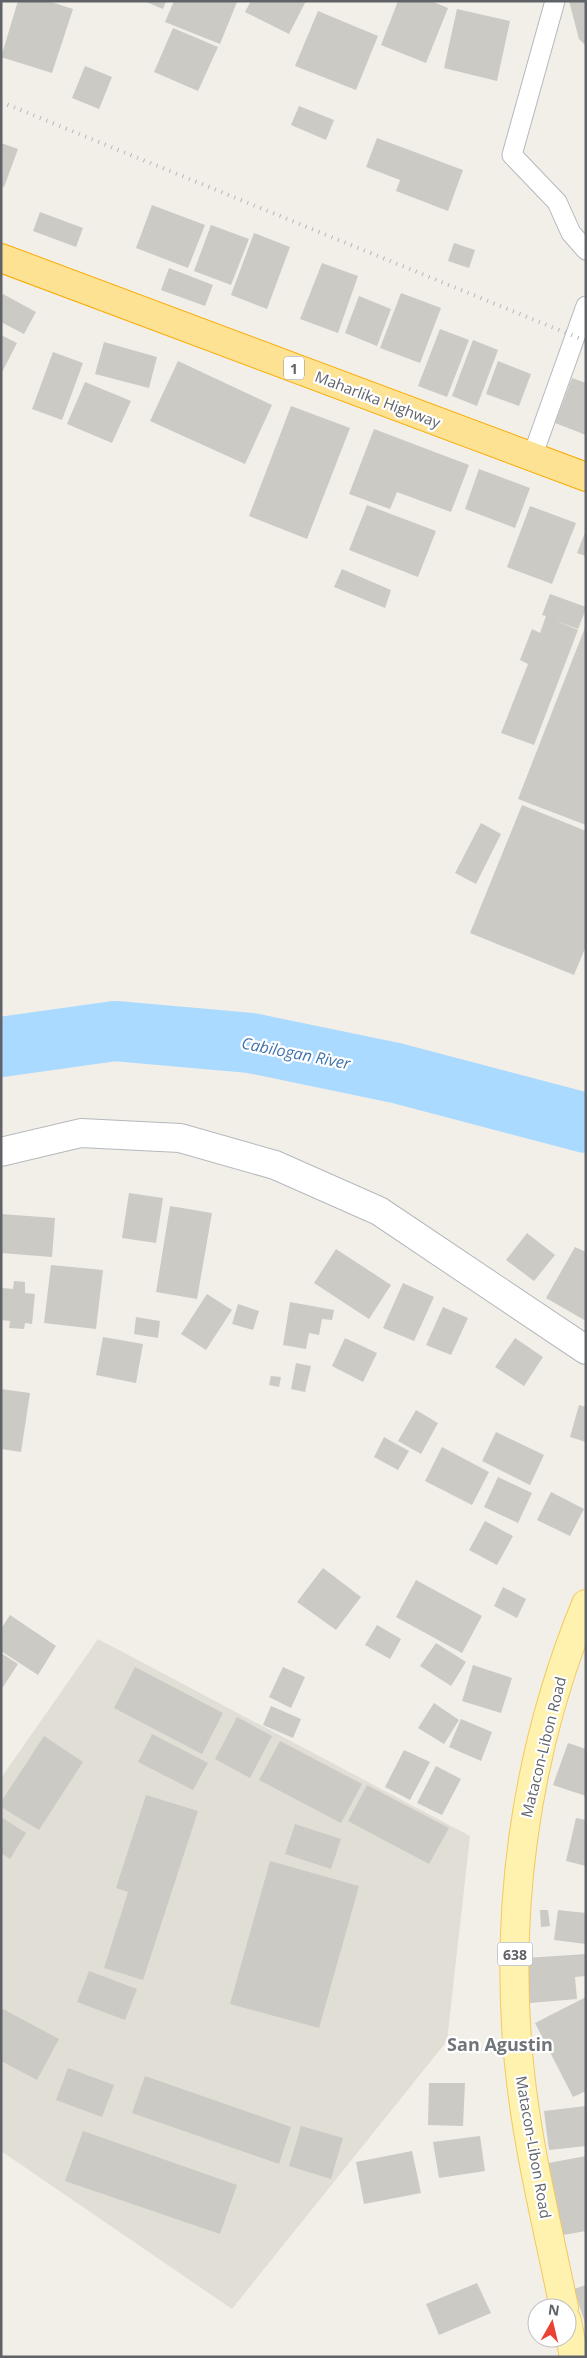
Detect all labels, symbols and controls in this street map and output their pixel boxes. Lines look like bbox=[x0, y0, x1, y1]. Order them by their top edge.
road number: 1 bbox=[284, 356, 304, 379]
street label: Maharlika Highway bbox=[312, 366, 444, 432]
water label: Cabilogan River bbox=[240, 1032, 353, 1074]
street label: Matacon-Libon Road bbox=[516, 1674, 570, 1820]
road number: 638 bbox=[498, 1942, 532, 1966]
district label: San Agustin bbox=[447, 2032, 553, 2056]
street label: Matacon-Libon Road bbox=[512, 2074, 556, 2220]
north arrow bbox=[527, 2298, 577, 2348]
text: N bbox=[547, 2299, 561, 2320]

